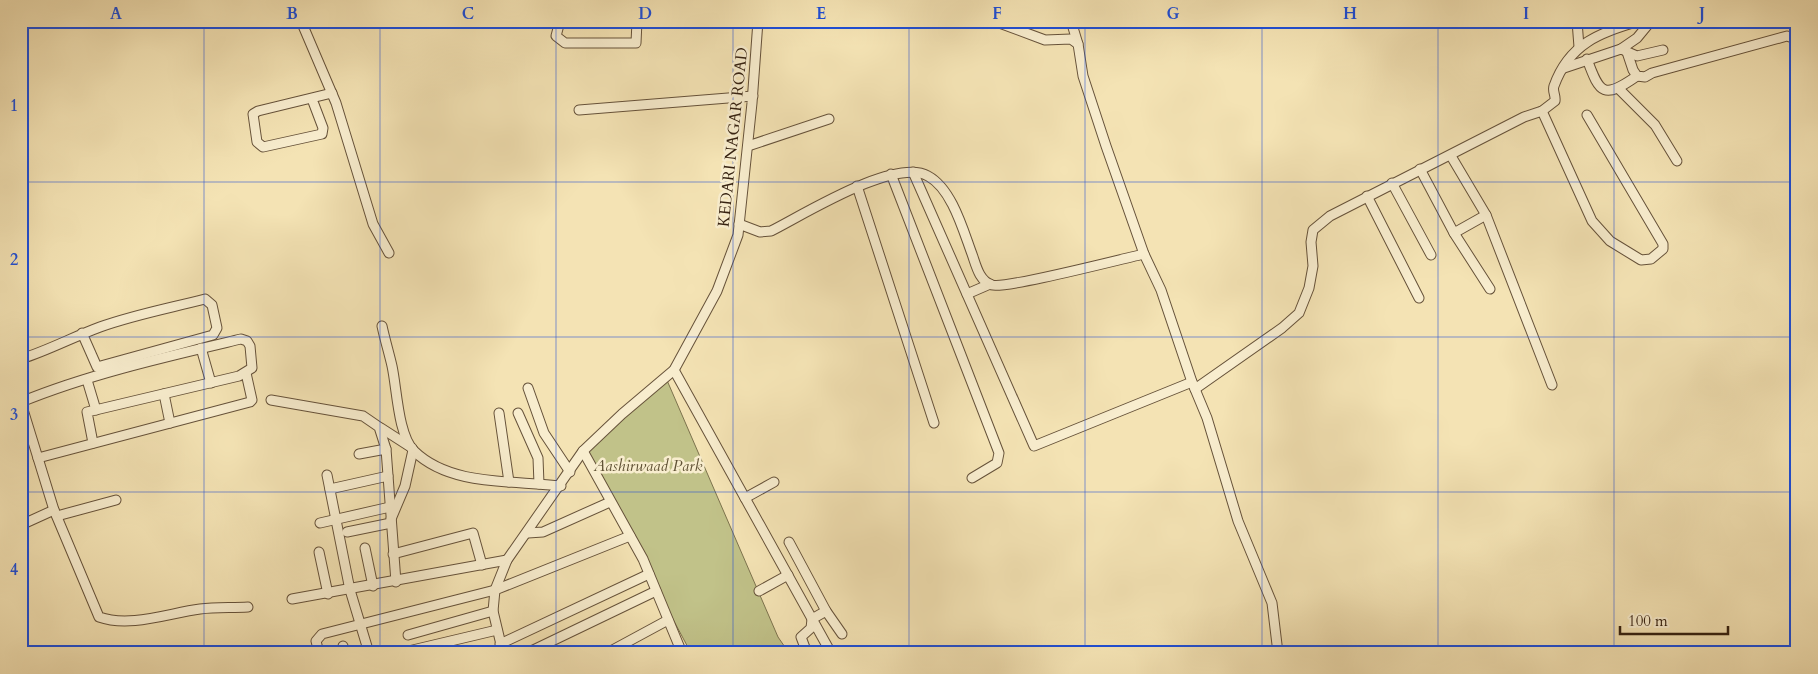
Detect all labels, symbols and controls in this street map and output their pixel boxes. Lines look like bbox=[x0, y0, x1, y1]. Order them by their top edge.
text: A bbox=[110, 3, 122, 25]
text: B bbox=[286, 3, 298, 25]
text: C bbox=[462, 3, 474, 25]
text: D bbox=[638, 3, 652, 25]
text: E bbox=[816, 3, 826, 25]
text: F bbox=[992, 3, 1002, 25]
text: G bbox=[1166, 3, 1180, 25]
text: H bbox=[1343, 3, 1357, 25]
text: I bbox=[1523, 3, 1529, 25]
text: J bbox=[1697, 3, 1705, 25]
street label: KEDARI NAGAR ROAD bbox=[713, 46, 753, 228]
text: 1 bbox=[10, 95, 18, 117]
text: 2 bbox=[10, 249, 18, 271]
text: 3 bbox=[10, 404, 18, 426]
park label: Aashirwaad Park bbox=[593, 455, 702, 477]
text: 4 bbox=[10, 559, 18, 581]
scale bar bbox=[1620, 604, 1728, 636]
text: 100 m bbox=[1628, 611, 1668, 631]

